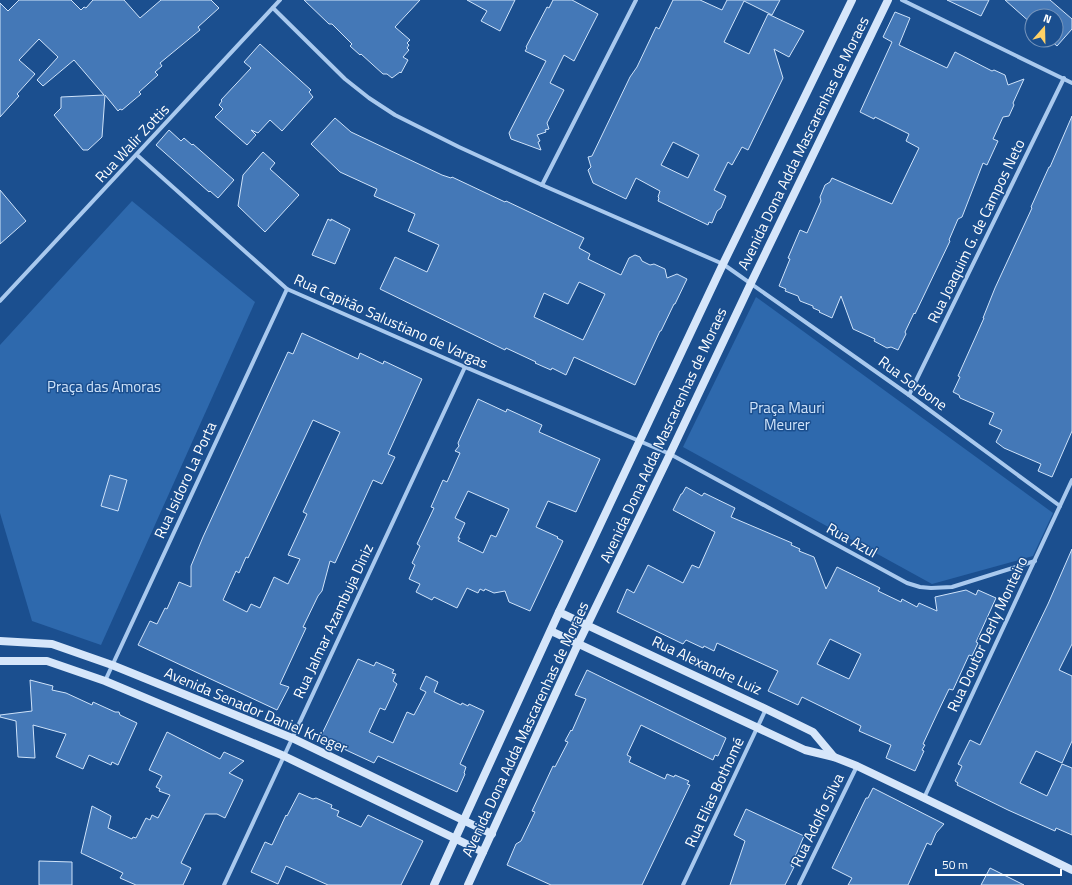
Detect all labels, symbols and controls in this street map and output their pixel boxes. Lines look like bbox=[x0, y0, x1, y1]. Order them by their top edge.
north arrow bbox=[1024, 8, 1064, 48]
text: N bbox=[1041, 10, 1054, 27]
street label: Avenida Dona Adda Mascarenhas de Moraes bbox=[731, 12, 875, 274]
street label: Rua Walir Zottis bbox=[89, 98, 175, 188]
street label: Rua Joaquim G. de Campos Neto bbox=[921, 135, 1031, 327]
street label: Rua Capitão Salustiano de Vargas bbox=[290, 268, 492, 374]
street label: Avenida Dona Adda Mascarenhas de Moraes bbox=[593, 303, 733, 567]
street label: Rua Sorbone bbox=[874, 350, 952, 416]
park label: Praça das Amoras bbox=[47, 375, 161, 398]
park label: Praça Mauri Meurer bbox=[749, 396, 825, 436]
street label: Rua Isidoro La Porta bbox=[148, 417, 222, 542]
street label: Rua Azul bbox=[822, 517, 882, 563]
street label: Rua Jalmar Azambuja Diniz bbox=[287, 540, 379, 702]
street label: Rua Doutor Derly Monteiro bbox=[941, 552, 1033, 716]
street label: Avenida Dona Adda Mascarenhas de Moraes bbox=[455, 597, 595, 861]
street label: Rua Alexandre Luiz bbox=[648, 629, 766, 701]
street label: Avenida Senador Daniel Krieger bbox=[161, 661, 351, 759]
street label: Rua Elias Bothomé bbox=[678, 733, 750, 851]
street label: Rua Adolfo Silva bbox=[784, 769, 850, 871]
scale bar bbox=[936, 851, 1061, 877]
text: 50 m bbox=[942, 855, 968, 874]

